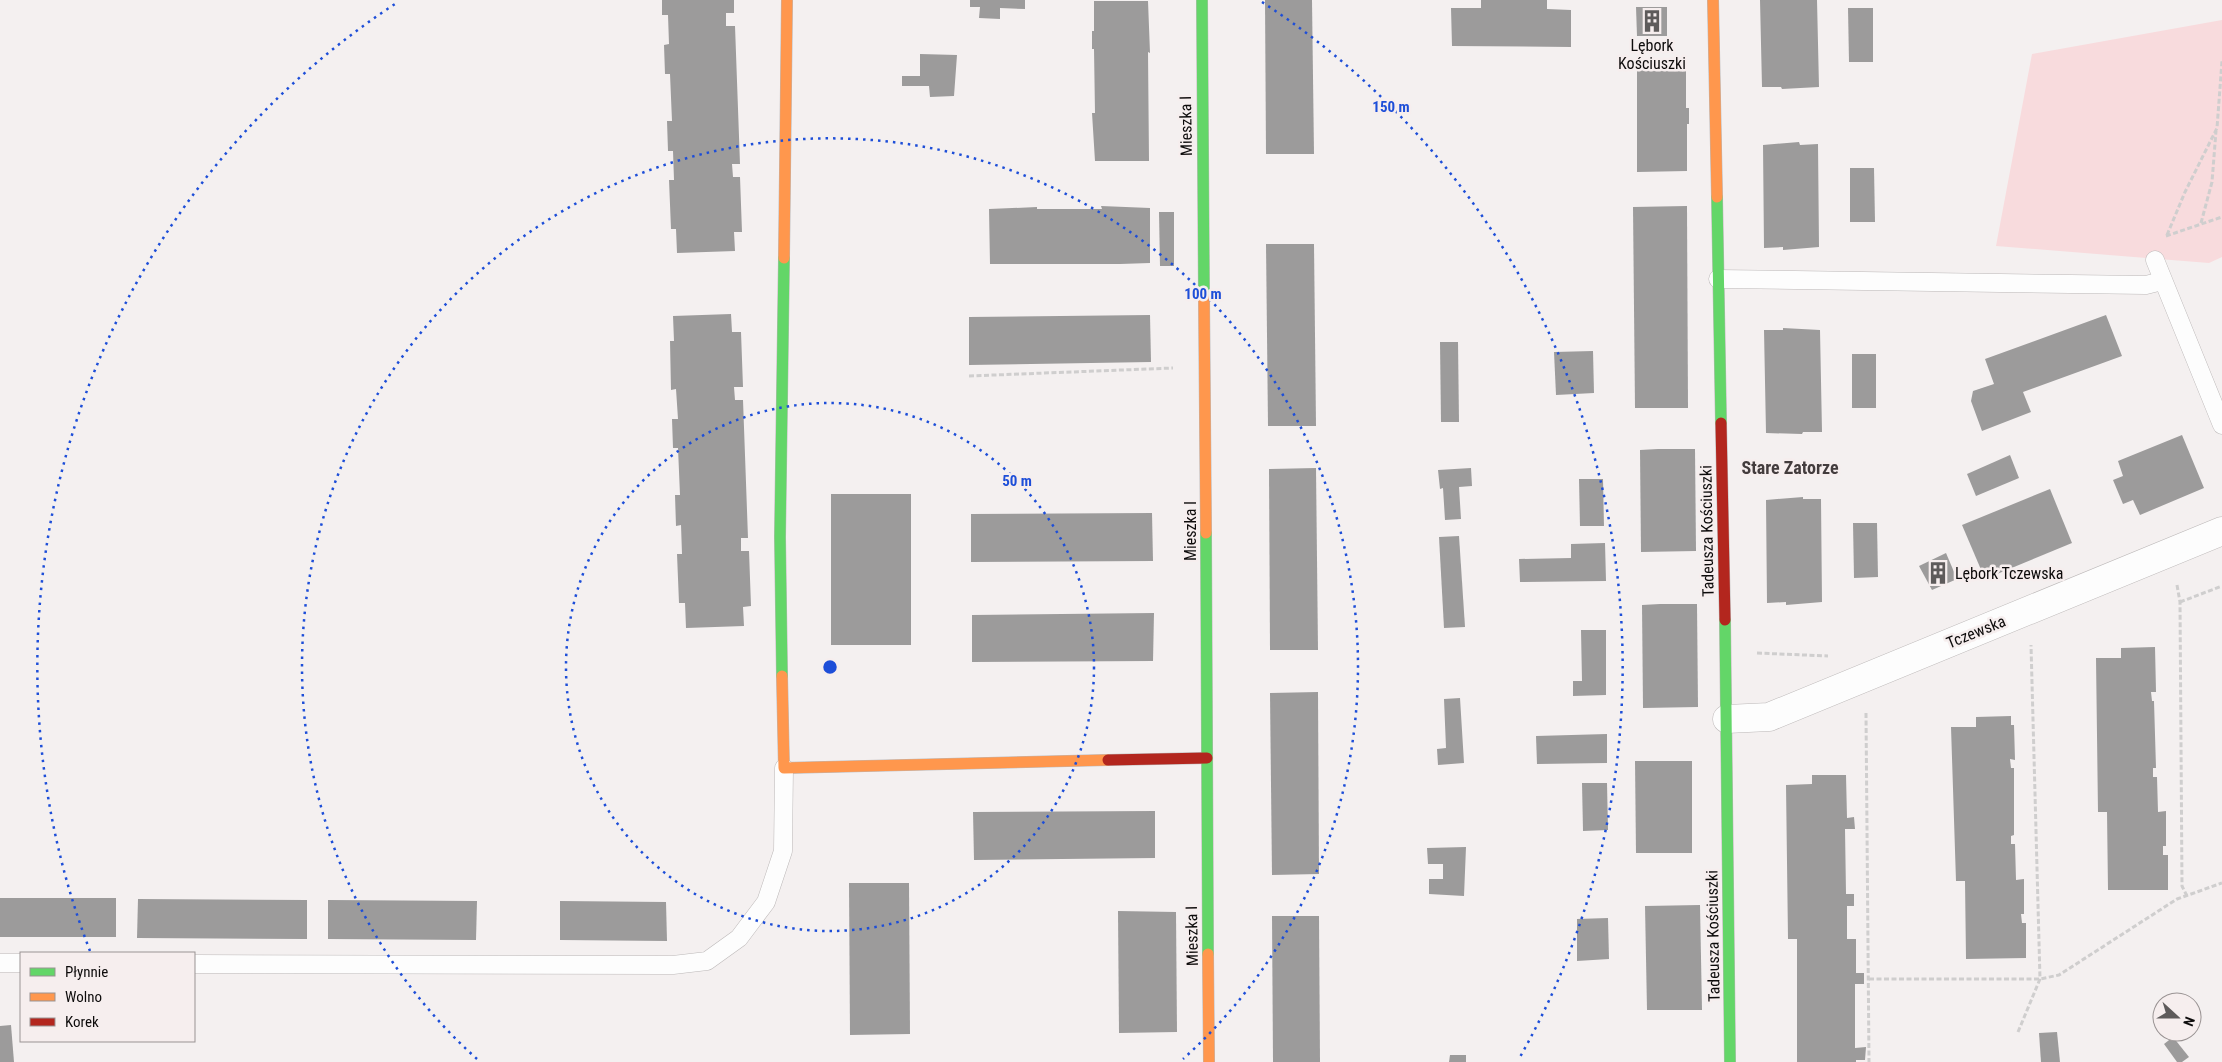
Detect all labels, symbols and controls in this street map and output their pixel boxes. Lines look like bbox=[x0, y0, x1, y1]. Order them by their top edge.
building icon: Lębork Kościuszki bbox=[1639, 8, 1665, 34]
place label: Lębork Kościuszki bbox=[1618, 36, 1686, 73]
street label: Mieszka I bbox=[1176, 96, 1196, 156]
text: 150 m bbox=[1372, 98, 1410, 116]
text: 100 m bbox=[1184, 285, 1222, 303]
district label: Stare Zatorze bbox=[1741, 457, 1839, 478]
street label: Tadeusza Kościuszki bbox=[1696, 465, 1718, 597]
text: 50 m bbox=[1002, 472, 1032, 490]
street label: Mieszka I bbox=[1181, 501, 1200, 561]
building icon: Lębork Tczewska bbox=[1925, 560, 1951, 586]
place label: Lębork Tczewska bbox=[1955, 564, 2063, 583]
street label: Tczewska bbox=[1944, 612, 2008, 652]
centre of rings bbox=[821, 658, 839, 676]
street label: Tadeusza Kościuszki bbox=[1702, 870, 1724, 1002]
street label: Mieszka I bbox=[1182, 906, 1202, 966]
legend bbox=[20, 952, 195, 1042]
text: Płynnie bbox=[65, 963, 108, 981]
text: Wolno bbox=[65, 988, 102, 1006]
north arrow bbox=[2152, 992, 2202, 1042]
text: Korek bbox=[65, 1013, 99, 1031]
text: N bbox=[2180, 1015, 2198, 1029]

